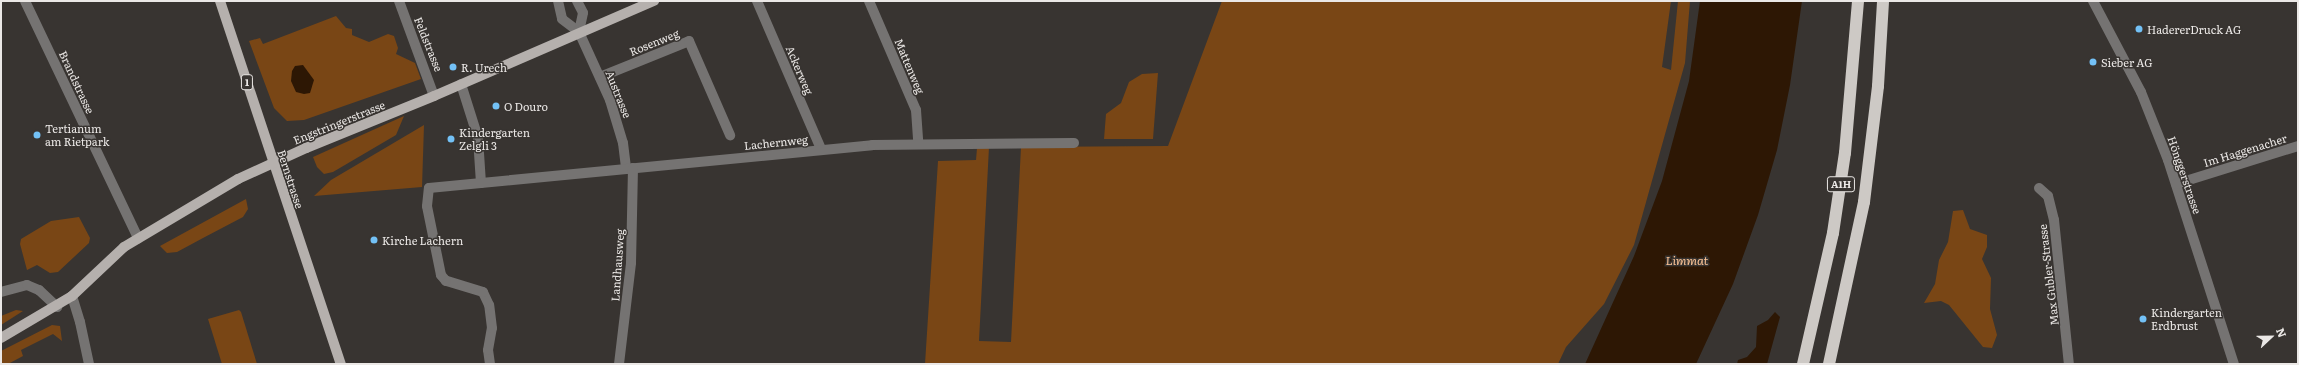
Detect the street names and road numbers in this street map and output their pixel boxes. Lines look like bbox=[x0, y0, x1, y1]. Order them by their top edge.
street label: Feldstrasse bbox=[412, 15, 446, 73]
street label: Rosenweg bbox=[627, 26, 681, 58]
street label: Mattenweg bbox=[892, 36, 928, 96]
street label: Ackerweg bbox=[784, 43, 816, 97]
street label: Brandstrasse bbox=[57, 48, 97, 116]
street label: Austrasse bbox=[603, 68, 635, 120]
road number: 1 bbox=[240, 74, 254, 90]
street label: Engstringerstrasse bbox=[291, 98, 387, 146]
street label: Im Haggenacher bbox=[2202, 131, 2288, 169]
street label: Lachernweg bbox=[743, 132, 809, 152]
street label: Hönggerstrasse bbox=[2166, 134, 2204, 216]
street label: Bernstrasse bbox=[275, 148, 307, 210]
road number: A1H bbox=[1826, 176, 1856, 192]
street label: Max Gubler-Strasse bbox=[2035, 224, 2061, 326]
street label: Landhausweg bbox=[608, 228, 626, 302]

